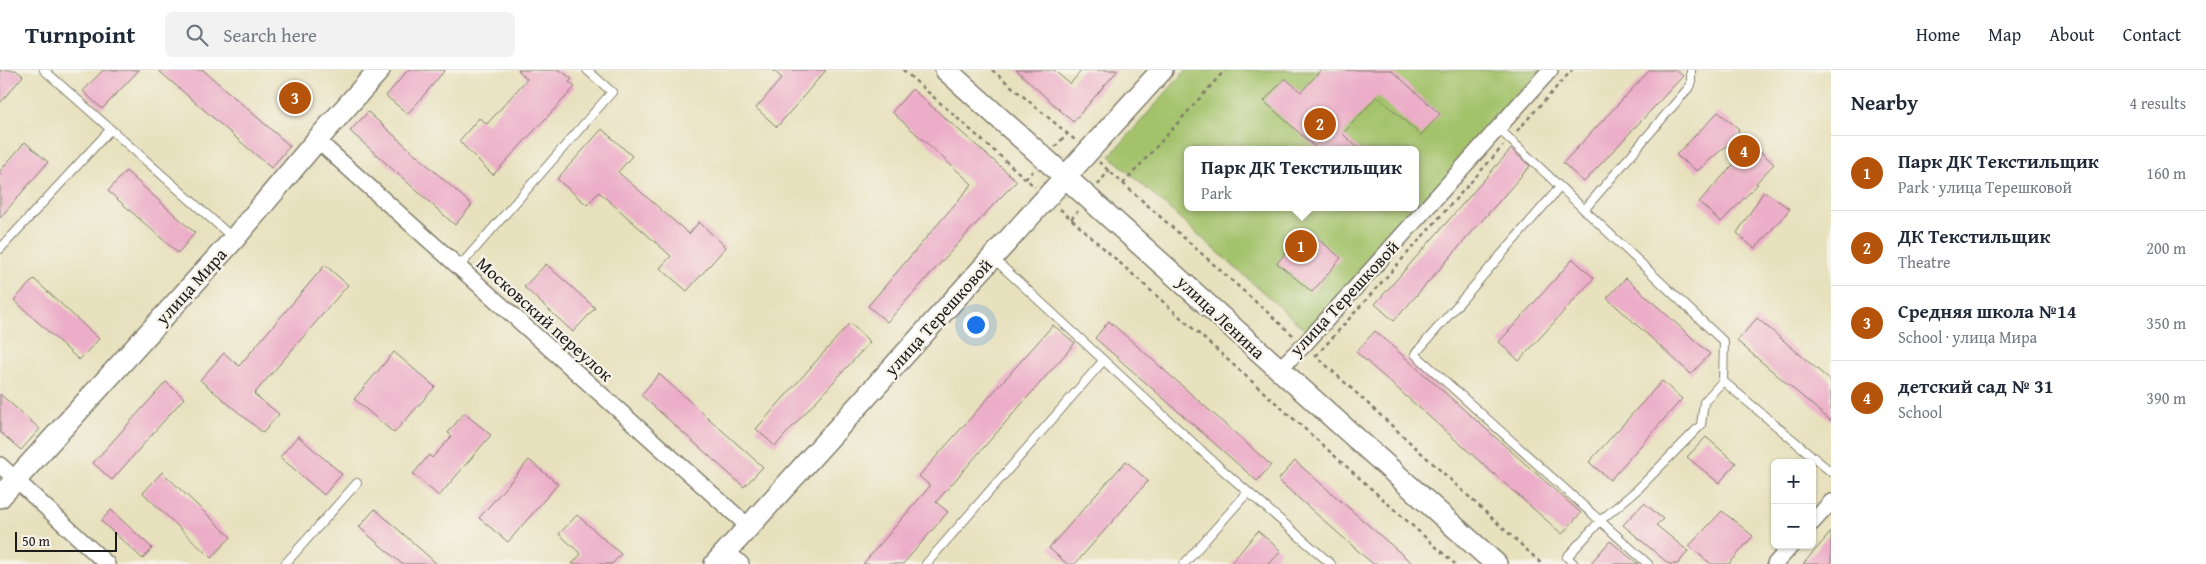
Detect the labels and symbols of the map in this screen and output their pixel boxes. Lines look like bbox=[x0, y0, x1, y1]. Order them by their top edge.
pin: 3 bbox=[279, 79, 311, 117]
pin: 2 bbox=[1304, 105, 1336, 143]
pin: 4 bbox=[1728, 132, 1760, 170]
pin: 1 bbox=[1285, 227, 1317, 265]
street label: улица Терешковой bbox=[1282, 234, 1405, 363]
street label: улица Мира bbox=[148, 241, 233, 331]
street label: Московский переулок bbox=[471, 250, 620, 388]
street label: улица Терешковой bbox=[877, 252, 998, 383]
street label: улица Ленина bbox=[1170, 268, 1272, 366]
your location bbox=[963, 312, 989, 338]
scale bar bbox=[15, 529, 118, 552]

